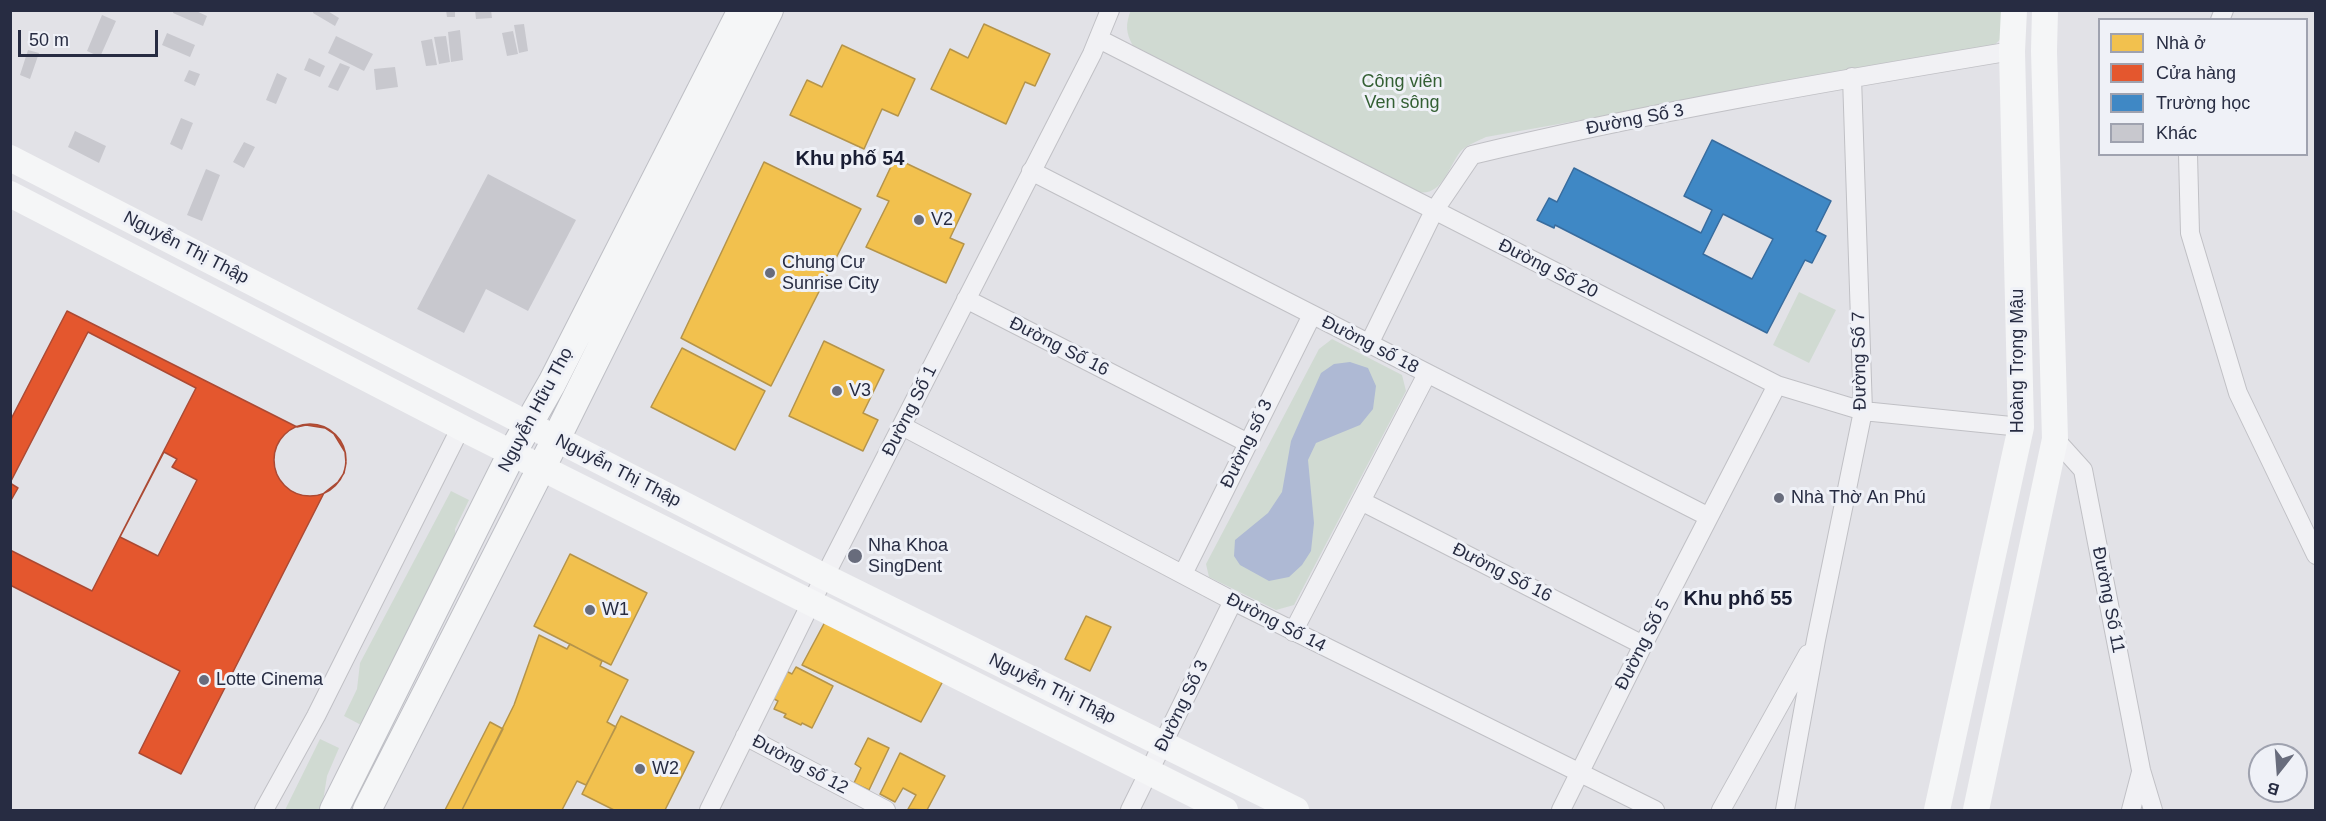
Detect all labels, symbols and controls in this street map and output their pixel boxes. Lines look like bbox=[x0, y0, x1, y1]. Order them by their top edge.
scale bar bbox=[21, 18, 160, 56]
legend bbox=[2098, 18, 2308, 156]
text: 50 m bbox=[29, 30, 69, 50]
text: Nhà ở bbox=[2156, 33, 2206, 53]
text: Cửa hàng bbox=[2156, 63, 2236, 83]
park label: Công viên Ven sông bbox=[1361, 71, 1443, 113]
text: Trường học bbox=[2156, 93, 2250, 113]
street label: Đường Số 3 bbox=[1584, 100, 1686, 140]
text: Khác bbox=[2156, 123, 2197, 143]
district label: Khu phố 54 bbox=[796, 147, 904, 171]
street label: Nguyễn Thị Thập bbox=[120, 207, 252, 289]
place label: V2 bbox=[931, 209, 953, 231]
marker: V2 bbox=[912, 213, 926, 227]
street label: Đường Số 20 bbox=[1495, 235, 1601, 303]
place label: Chung Cư Sunrise City bbox=[782, 252, 879, 294]
marker: Chung Cư Sunrise City bbox=[763, 266, 777, 280]
street label: Hoàng Trọng Mậu bbox=[2007, 289, 2029, 433]
street label: Đường số 18 bbox=[1318, 311, 1422, 379]
street label: Đường Số 7 bbox=[1848, 311, 1872, 411]
street label: Đường Số 16 bbox=[1006, 313, 1112, 381]
street label: Nguyễn Hữu Thọ bbox=[494, 344, 578, 476]
street label: Đường Số 1 bbox=[878, 362, 942, 460]
place label: V3 bbox=[849, 380, 871, 402]
marker: V3 bbox=[830, 384, 844, 398]
street label: Đường số 3 bbox=[1216, 396, 1278, 492]
street label: Nguyễn Thị Thập bbox=[552, 430, 684, 512]
place label: Nhà Thờ An Phú bbox=[1791, 487, 1926, 509]
marker: Nhà Thờ An Phú bbox=[1772, 491, 1786, 505]
place label: Nha Khoa SingDent bbox=[868, 535, 948, 578]
street label: Đường Số 16 bbox=[1449, 539, 1555, 607]
street label: Đường Số 11 bbox=[2087, 545, 2129, 655]
marker: Nha Khoa SingDent bbox=[846, 547, 864, 565]
district label: Khu phố 55 bbox=[1684, 587, 1792, 611]
street label: Đường Số 14 bbox=[1223, 589, 1329, 657]
street label: Đường Số 5 bbox=[1611, 596, 1675, 694]
place label: W1 bbox=[602, 599, 629, 621]
marker: W1 bbox=[583, 603, 597, 617]
street label: Nguyễn Thị Thập bbox=[985, 649, 1119, 729]
street label: Đường Số 3 bbox=[1151, 657, 1213, 755]
place label: Lotte Cinema bbox=[216, 669, 323, 691]
marker: Lotte Cinema bbox=[197, 673, 211, 687]
street label: Đường số 12 bbox=[748, 731, 852, 799]
north arrow bbox=[2248, 743, 2308, 803]
place label: W2 bbox=[652, 758, 679, 780]
marker: W2 bbox=[633, 762, 647, 776]
text: B bbox=[2265, 779, 2281, 799]

